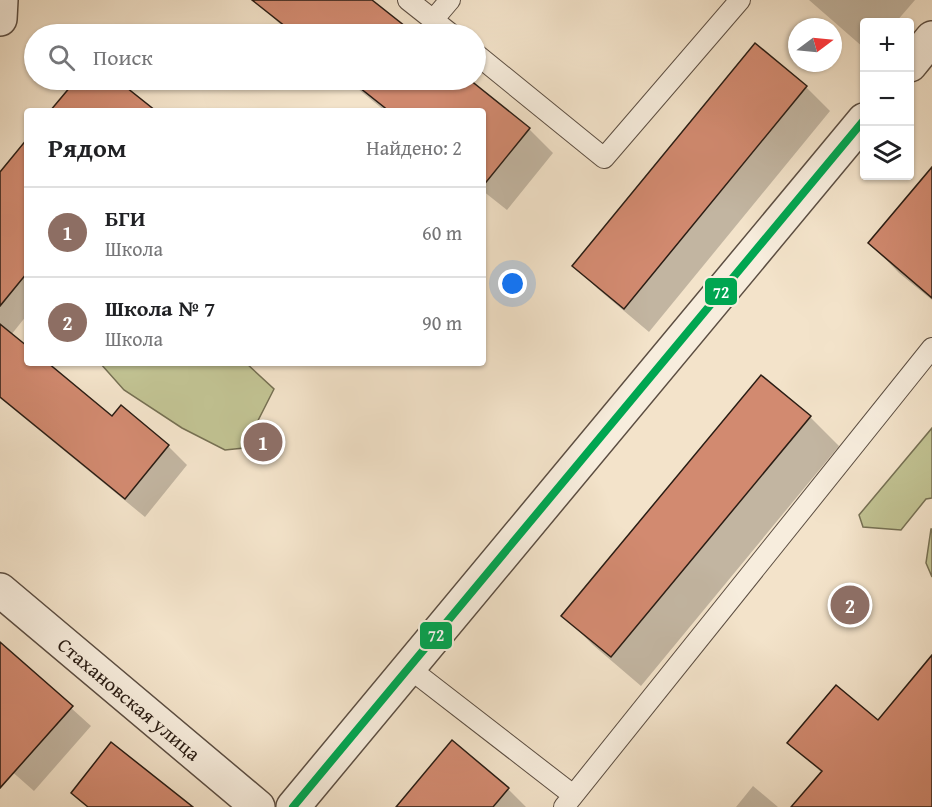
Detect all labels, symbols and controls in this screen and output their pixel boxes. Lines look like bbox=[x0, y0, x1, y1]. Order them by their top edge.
north arrow bbox=[788, 18, 842, 72]
map controls bbox=[860, 18, 914, 180]
button: + bbox=[860, 18, 914, 72]
search box bbox=[24, 24, 486, 90]
icon: search bbox=[45, 41, 78, 74]
text: Поиск bbox=[93, 41, 153, 73]
button: − bbox=[860, 72, 914, 126]
button: layers bbox=[860, 126, 914, 180]
text: Рядом bbox=[48, 128, 126, 167]
text: Найдено: 2 bbox=[366, 133, 462, 162]
text: БГИ bbox=[105, 202, 145, 234]
text: 1 bbox=[62, 218, 73, 247]
text: 60 m bbox=[422, 218, 462, 247]
text: Школа bbox=[105, 234, 163, 263]
your location bbox=[498, 269, 527, 298]
line badge: 72 bbox=[704, 277, 738, 306]
text: 72 bbox=[713, 280, 729, 304]
text: Школа № 7 bbox=[105, 292, 215, 324]
text: 2 bbox=[62, 308, 73, 337]
text: 90 m bbox=[422, 308, 462, 337]
text: Школа bbox=[105, 324, 163, 353]
pin: 1 bbox=[244, 420, 282, 464]
pin: 2 bbox=[830, 582, 870, 628]
line badge: 72 bbox=[419, 621, 453, 650]
text: 72 bbox=[428, 623, 444, 647]
street label: Стахановская улица bbox=[52, 630, 207, 767]

